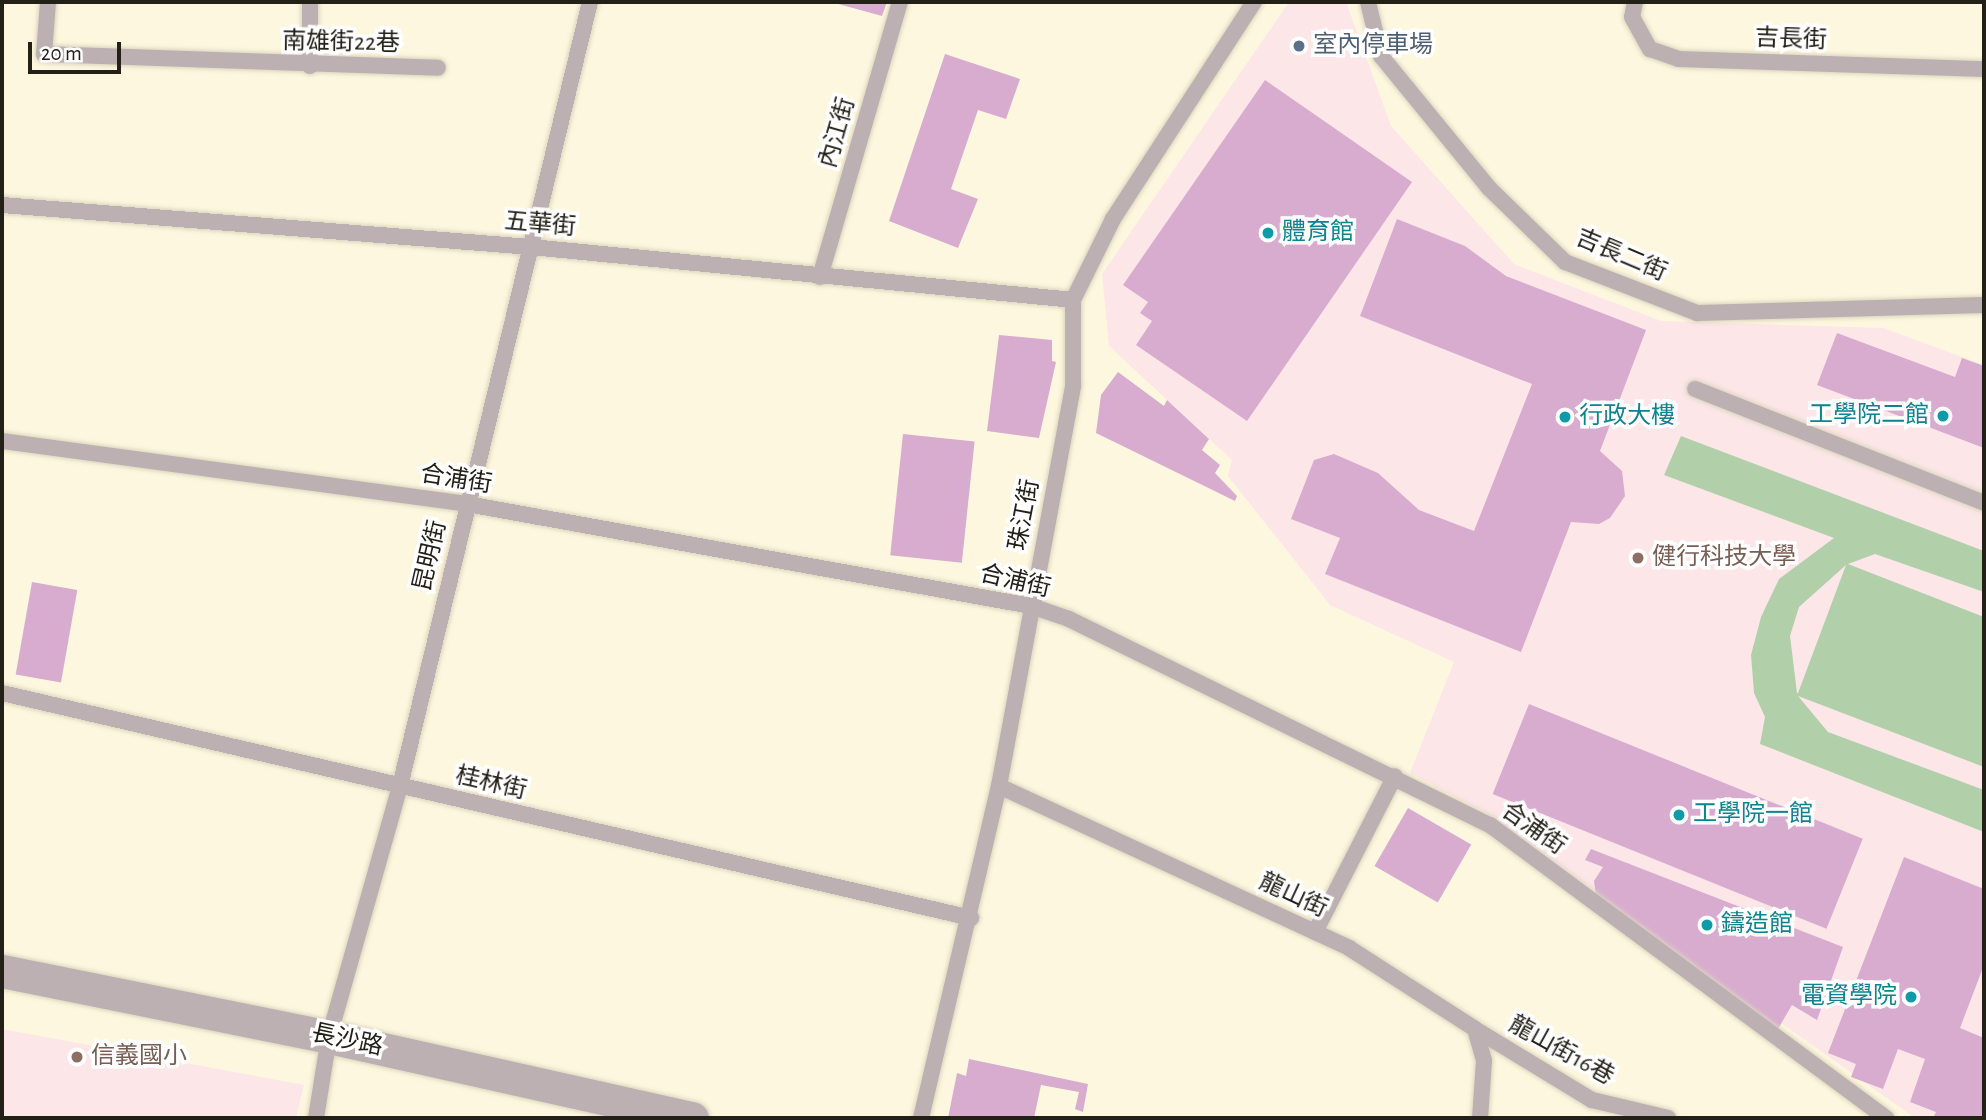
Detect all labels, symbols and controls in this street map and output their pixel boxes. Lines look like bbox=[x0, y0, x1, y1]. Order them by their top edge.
street label: 吉長街 bbox=[1755, 24, 1827, 56]
scale bar bbox=[32, 28, 124, 72]
street label: 南雄街22巷 bbox=[282, 28, 400, 58]
place label: 室內停車場 bbox=[1313, 32, 1433, 60]
marker: 室內停車場 bbox=[1291, 38, 1307, 54]
text: 20 m bbox=[41, 43, 82, 64]
street label: 內江街 bbox=[814, 94, 862, 172]
street label: 五華街 bbox=[503, 208, 577, 242]
place label: 體育館 bbox=[1282, 219, 1354, 247]
street label: 吉長二街 bbox=[1571, 224, 1671, 288]
marker: 體育館 bbox=[1260, 225, 1276, 241]
place label: 工學院二館 bbox=[1809, 402, 1929, 430]
place label: 行政大樓 bbox=[1579, 403, 1675, 431]
marker: 工學院二館 bbox=[1935, 408, 1951, 424]
marker: 行政大樓 bbox=[1557, 409, 1573, 425]
street label: 合浦街 bbox=[418, 460, 494, 500]
street label: 珠江街 bbox=[1004, 477, 1046, 553]
street label: 昆明街 bbox=[409, 518, 453, 594]
place label: 健行科技大學 bbox=[1652, 544, 1796, 572]
marker: 健行科技大學 bbox=[1630, 550, 1646, 566]
street label: 合浦街 bbox=[977, 560, 1053, 604]
street label: 桂林街 bbox=[453, 762, 529, 806]
street label: 合浦街 bbox=[1495, 797, 1571, 861]
place label: 工學院一館 bbox=[1693, 801, 1813, 829]
marker: 工學院一館 bbox=[1671, 807, 1687, 823]
street label: 龍山街 bbox=[1254, 868, 1332, 924]
place label: 鑄造館 bbox=[1721, 911, 1793, 939]
marker: 鑄造館 bbox=[1699, 917, 1715, 933]
place label: 電資學院 bbox=[1801, 983, 1897, 1011]
marker: 電資學院 bbox=[1903, 989, 1919, 1005]
street label: 龍山街16巷 bbox=[1503, 1010, 1619, 1092]
street label: 長沙路 bbox=[309, 1019, 385, 1063]
place label: 信義國小 bbox=[91, 1043, 187, 1071]
marker: 信義國小 bbox=[69, 1049, 85, 1065]

